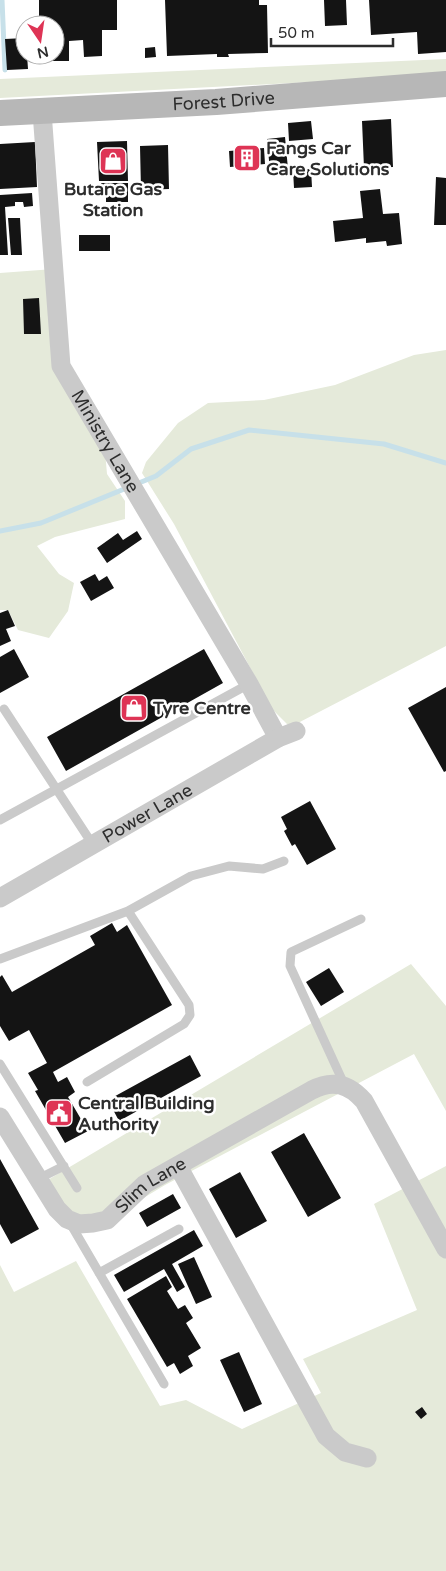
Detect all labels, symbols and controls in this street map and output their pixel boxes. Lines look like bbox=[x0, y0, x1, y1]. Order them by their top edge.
north arrow bbox=[15, 15, 65, 65]
scale bar bbox=[271, 15, 394, 47]
text: 50 m bbox=[278, 24, 315, 42]
text: N bbox=[35, 43, 50, 62]
street label: Forest Drive bbox=[172, 86, 276, 115]
place label: Fangs Car Care Solutions bbox=[266, 137, 390, 180]
building icon: Fangs Car Care Solutions bbox=[232, 143, 262, 173]
shop icon: Butane Gas Station bbox=[98, 146, 128, 176]
place label: Butane Gas Station bbox=[64, 178, 163, 221]
street label: Ministry Lane bbox=[67, 386, 144, 496]
shop icon: Tyre Centre bbox=[119, 693, 149, 723]
place label: Tyre Centre bbox=[152, 697, 251, 719]
street label: Power Lane bbox=[98, 779, 196, 848]
place label: Central Building Authority bbox=[78, 1092, 215, 1135]
public building icon: Central Building Authority bbox=[44, 1098, 74, 1128]
street label: Slim Lane bbox=[110, 1152, 190, 1218]

